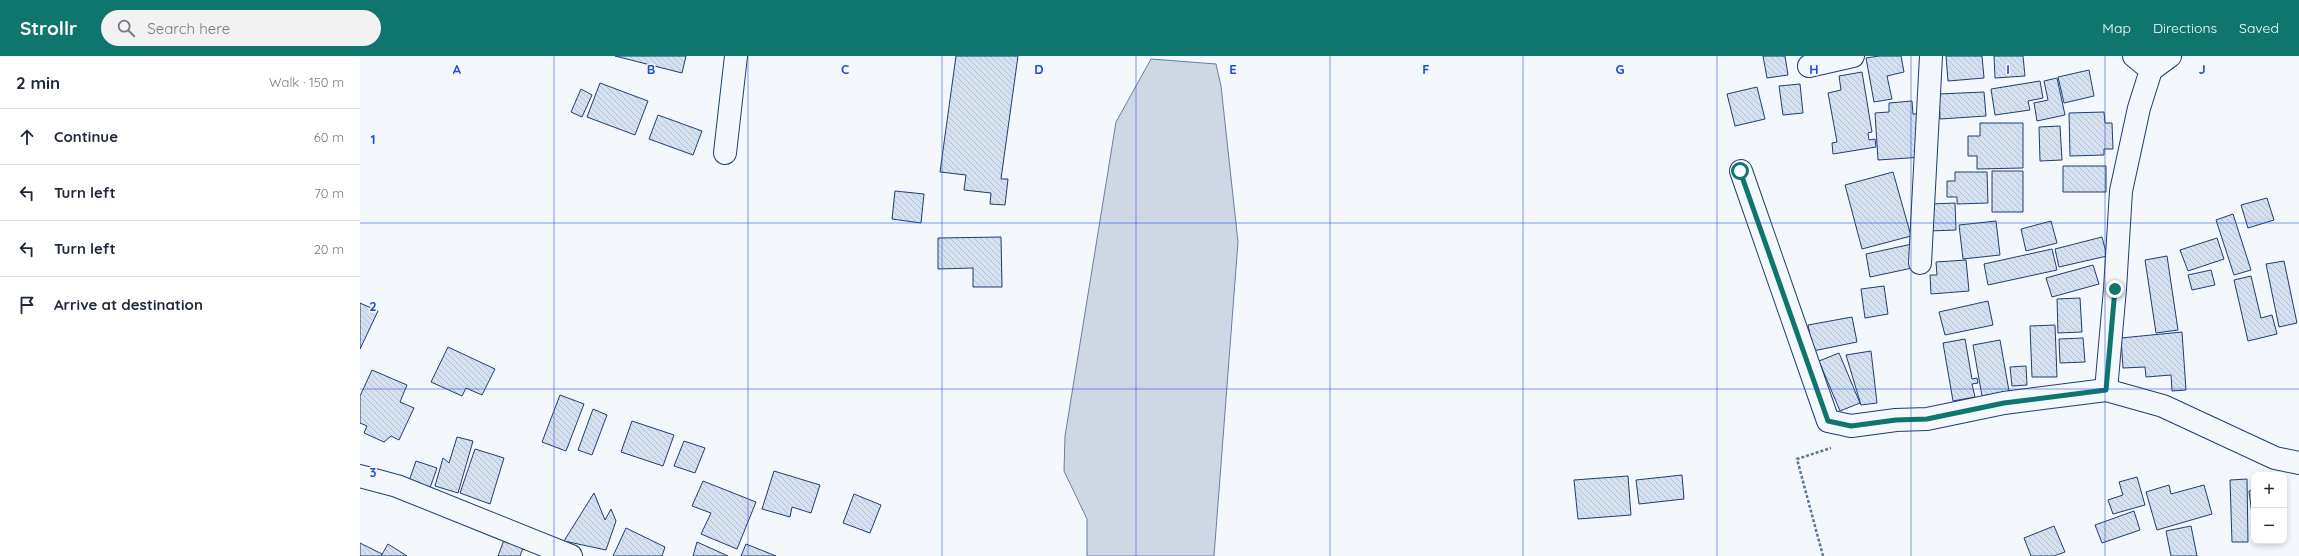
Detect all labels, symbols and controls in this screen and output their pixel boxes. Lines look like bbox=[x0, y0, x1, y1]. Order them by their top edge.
search box bbox=[101, 10, 381, 46]
text: Strollr bbox=[20, 16, 77, 40]
icon: search bbox=[115, 17, 137, 39]
text: Search here bbox=[147, 19, 230, 38]
text: Map bbox=[2102, 19, 2131, 37]
text: Directions bbox=[2153, 19, 2217, 37]
text: Saved bbox=[2239, 19, 2279, 37]
text: A bbox=[453, 61, 462, 77]
text: B bbox=[647, 61, 655, 77]
text: C bbox=[841, 61, 849, 77]
text: D bbox=[1034, 61, 1044, 77]
text: E bbox=[1229, 61, 1237, 77]
text: F bbox=[1422, 61, 1430, 77]
text: G bbox=[1615, 61, 1625, 77]
text: H bbox=[1809, 61, 1819, 77]
text: I bbox=[2006, 61, 2010, 77]
text: J bbox=[2198, 61, 2206, 77]
text: 2 min bbox=[16, 72, 60, 93]
text: Walk · 150 m bbox=[269, 74, 344, 90]
icon: ahead bbox=[16, 126, 38, 148]
text: Continue bbox=[54, 127, 118, 146]
text: 60 m bbox=[314, 129, 344, 145]
text: 1 bbox=[370, 131, 376, 147]
route start bbox=[1731, 162, 1749, 180]
icon: left bbox=[16, 182, 38, 204]
text: Turn left bbox=[54, 183, 116, 202]
text: 70 m bbox=[314, 185, 344, 201]
icon: left bbox=[16, 238, 38, 260]
text: Turn left bbox=[54, 239, 116, 258]
text: 20 m bbox=[314, 241, 344, 257]
route end bbox=[2106, 280, 2124, 298]
icon: arrive bbox=[16, 294, 38, 316]
text: Arrive at destination bbox=[54, 295, 203, 314]
text: 2 bbox=[369, 298, 377, 314]
text: 3 bbox=[370, 464, 377, 480]
map controls bbox=[2251, 472, 2287, 544]
button: + bbox=[2251, 472, 2287, 508]
button: − bbox=[2251, 508, 2287, 544]

